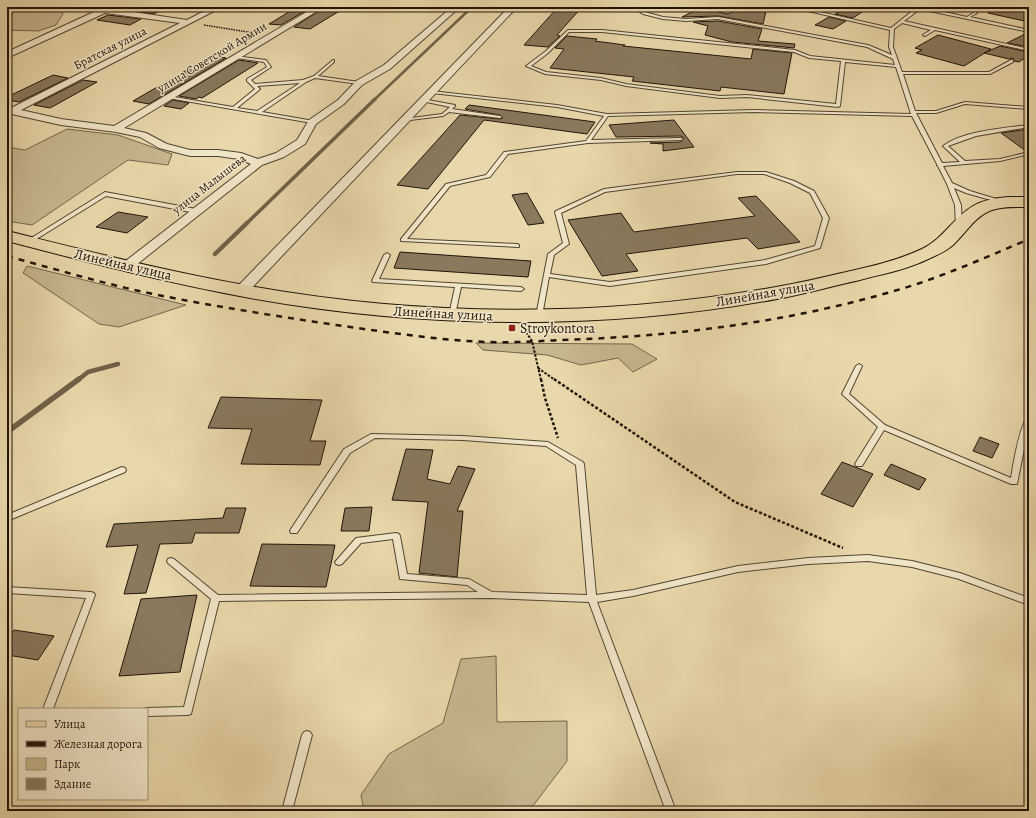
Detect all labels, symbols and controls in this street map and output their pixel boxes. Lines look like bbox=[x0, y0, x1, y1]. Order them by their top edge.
street label: улица Советской Армии bbox=[154, 18, 270, 96]
street label: Братская улица bbox=[71, 23, 150, 73]
street label: улица Малышева bbox=[168, 150, 249, 218]
street label: Линейная улица bbox=[72, 244, 174, 285]
street label: Линейная улица bbox=[714, 275, 816, 312]
street label: Линейная улица bbox=[393, 301, 494, 326]
place label: Stroykontora bbox=[520, 319, 595, 338]
marker: Stroykontora bbox=[507, 323, 517, 333]
legend bbox=[18, 708, 148, 800]
text: Улица bbox=[54, 716, 86, 732]
text: Железная дорога bbox=[54, 736, 143, 752]
text: Парк bbox=[54, 756, 80, 772]
text: Здание bbox=[54, 776, 91, 792]

